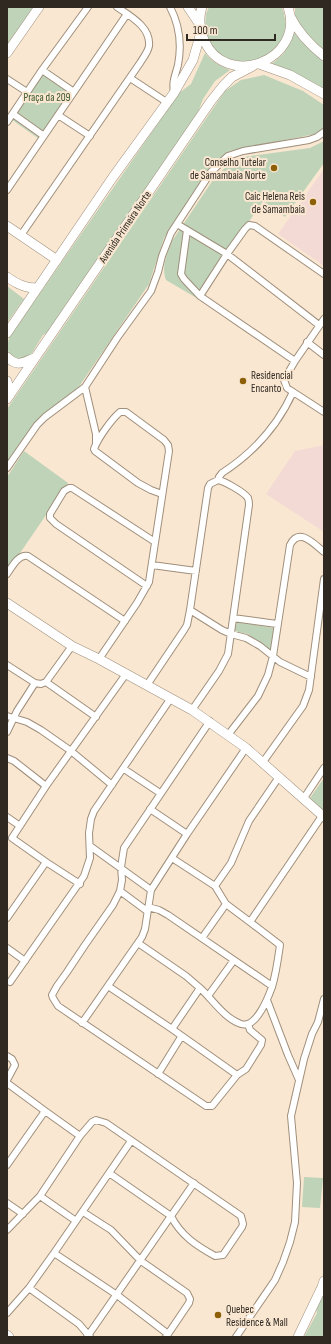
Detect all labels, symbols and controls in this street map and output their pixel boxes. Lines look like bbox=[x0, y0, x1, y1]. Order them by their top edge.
scale bar bbox=[187, 16, 275, 42]
text: 100 m bbox=[193, 23, 218, 38]
park label: Praça da 209 bbox=[24, 91, 71, 104]
place label: Conselho Tutelar de Samambaia Norte bbox=[190, 156, 266, 182]
marker: Conselho Tutelar de Samambaia Norte bbox=[269, 163, 279, 173]
street label: Avenida Primeira Norte bbox=[96, 189, 154, 266]
place label: Caic Helena Reis de Samambaia bbox=[245, 190, 305, 216]
marker: Caic Helena Reis de Samambaia bbox=[308, 197, 318, 207]
place label: Residencial Encanto bbox=[251, 369, 293, 395]
marker: Residencial Encanto bbox=[238, 376, 248, 386]
place label: Quebec Residence & Mall bbox=[226, 1303, 288, 1329]
marker: Quebec Residence & Mall bbox=[213, 1310, 223, 1320]

